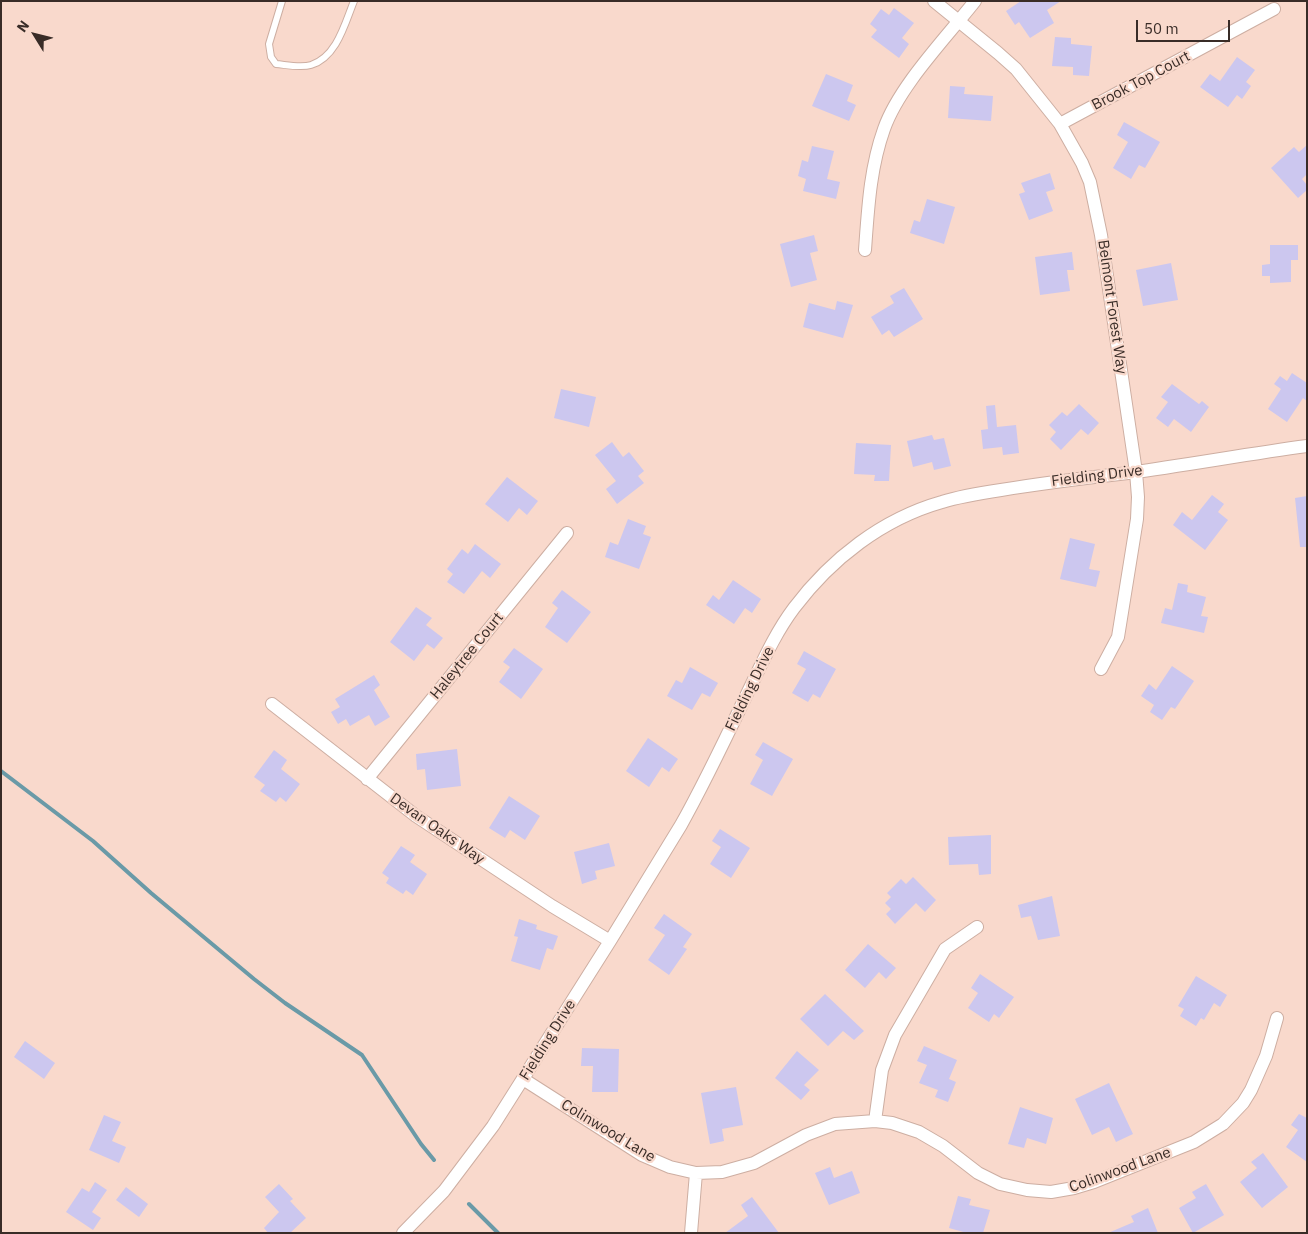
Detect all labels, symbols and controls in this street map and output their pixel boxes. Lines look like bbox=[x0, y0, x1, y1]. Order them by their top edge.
north arrow bbox=[10, 10, 60, 60]
scale bar bbox=[1138, 10, 1232, 42]
text: N bbox=[13, 17, 33, 36]
text: 50 m bbox=[1144, 19, 1179, 38]
street label: Brook Top Court bbox=[1089, 48, 1193, 114]
street label: Belmont Forest Way bbox=[1094, 239, 1130, 375]
street label: Fielding Drive bbox=[1050, 461, 1144, 491]
street label: Haleytree Court bbox=[427, 609, 507, 703]
street label: Fielding Drive bbox=[722, 644, 778, 734]
street label: Devan Oaks Way bbox=[386, 790, 488, 868]
street label: Fielding Drive bbox=[516, 996, 580, 1084]
street label: Colinwood Lane bbox=[558, 1096, 658, 1166]
street label: Colinwood Lane bbox=[1067, 1143, 1173, 1197]

